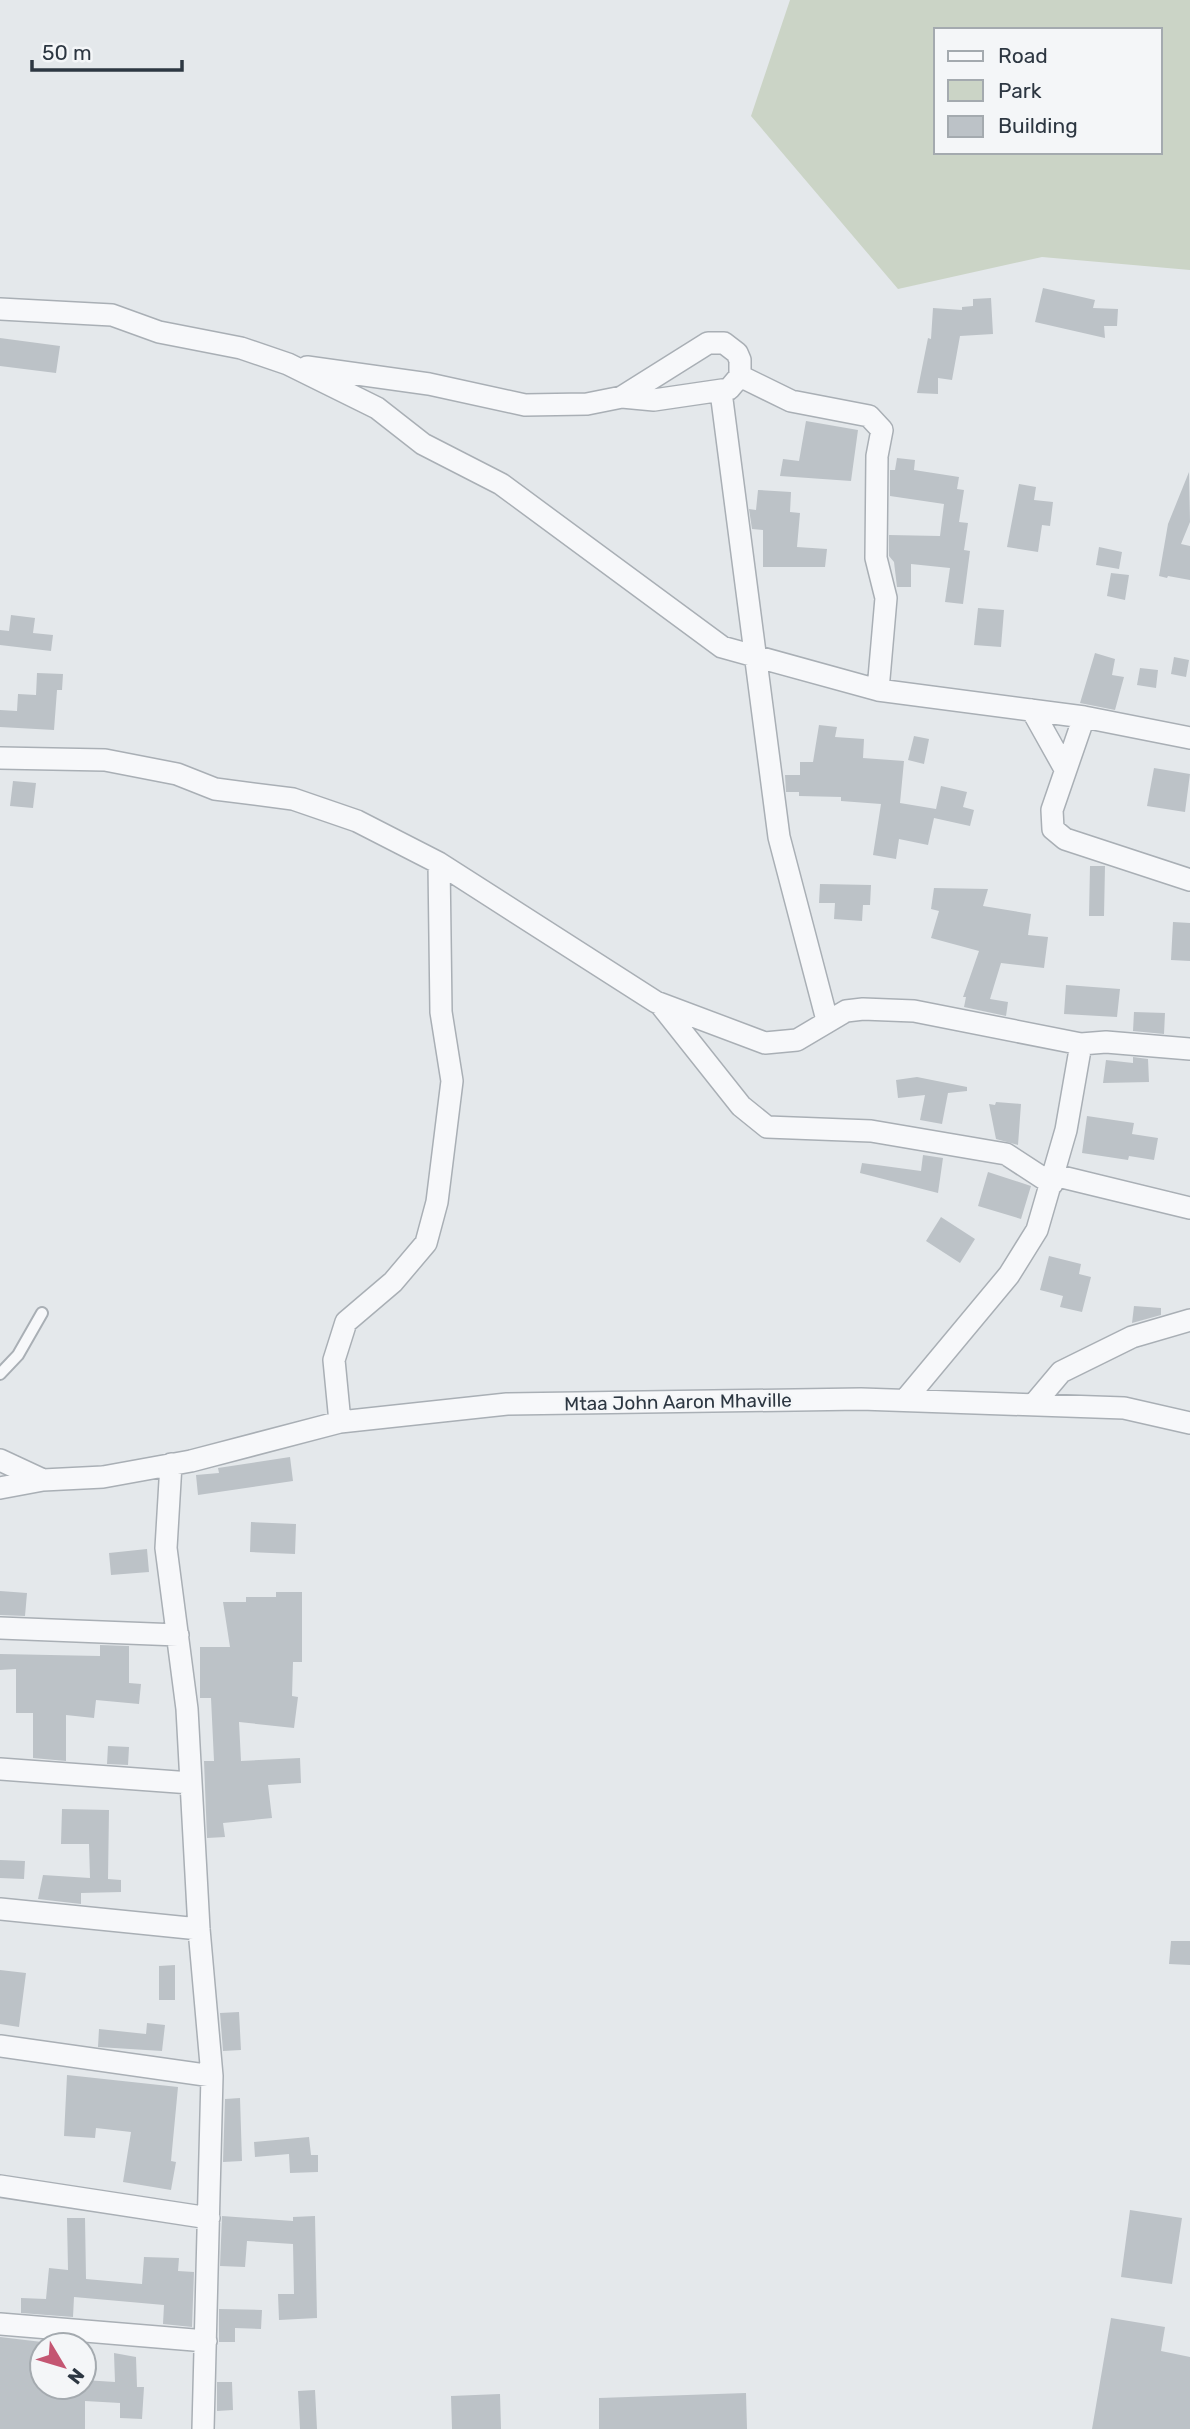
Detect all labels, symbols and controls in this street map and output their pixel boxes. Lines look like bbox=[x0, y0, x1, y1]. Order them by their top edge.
scale bar bbox=[32, 28, 182, 72]
legend bbox=[934, 28, 1162, 154]
text: 50 m bbox=[42, 40, 92, 65]
text: Road bbox=[998, 43, 1048, 68]
text: Park bbox=[998, 78, 1042, 103]
text: Building bbox=[998, 113, 1078, 138]
street label: Mtaa John Aaron Mhaville bbox=[564, 1389, 792, 1415]
north arrow bbox=[28, 2331, 98, 2401]
text: N bbox=[63, 2364, 89, 2389]

